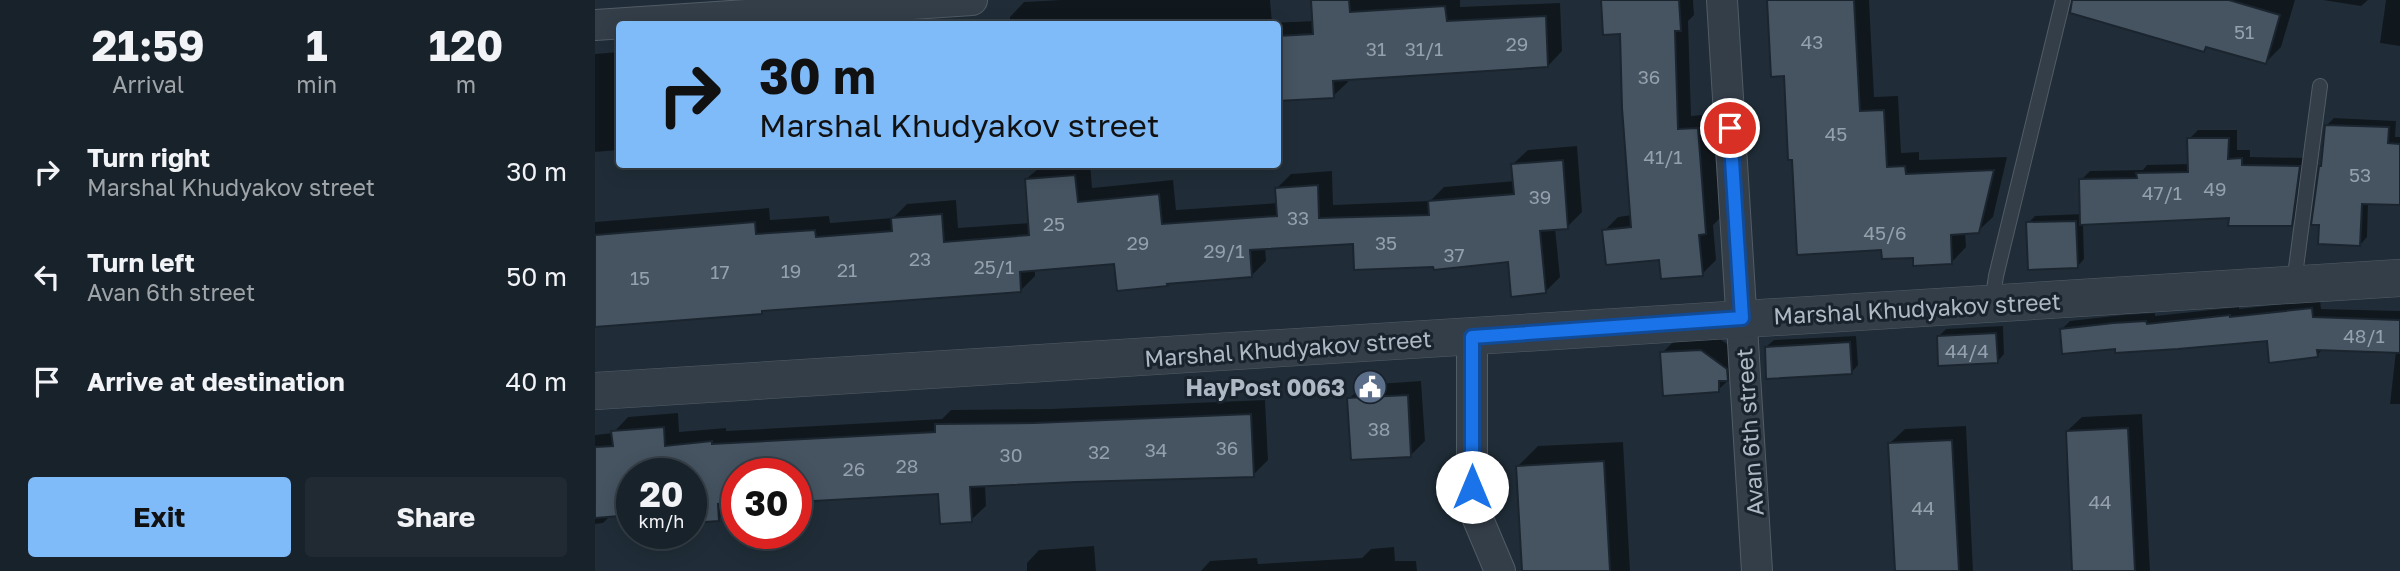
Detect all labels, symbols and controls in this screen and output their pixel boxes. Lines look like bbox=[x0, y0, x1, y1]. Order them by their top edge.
text: 21:59 bbox=[92, 20, 205, 70]
text: 1 bbox=[306, 20, 328, 70]
text: 120 bbox=[429, 20, 503, 70]
house number: 51 bbox=[2234, 20, 2254, 43]
house number: 43 bbox=[1801, 30, 1823, 53]
house number: 29 bbox=[1506, 32, 1528, 55]
house number: 31 bbox=[1366, 37, 1386, 60]
house number: 31/1 bbox=[1405, 37, 1443, 60]
text: 30 m bbox=[759, 46, 876, 105]
icon: right bbox=[644, 49, 735, 140]
house number: 36 bbox=[1638, 65, 1660, 88]
text: Arrival bbox=[112, 70, 184, 98]
text: min bbox=[296, 70, 337, 98]
text: m bbox=[456, 70, 476, 98]
pin bbox=[1700, 98, 1760, 158]
text: Marshal Khudyakov street bbox=[759, 106, 1160, 144]
icon: arrive bbox=[1711, 109, 1749, 147]
house number: 45 bbox=[1825, 122, 1847, 145]
text: Turn right bbox=[87, 142, 210, 173]
house number: 41/1 bbox=[1643, 145, 1683, 168]
icon: right bbox=[28, 153, 66, 191]
text: 30 m bbox=[506, 156, 567, 187]
house number: 53 bbox=[2349, 163, 2371, 186]
text: Marshal Khudyakov street bbox=[87, 173, 375, 201]
house number: 49 bbox=[2203, 177, 2227, 200]
house number: 47/1 bbox=[2142, 181, 2182, 204]
house number: 39 bbox=[1529, 185, 1551, 208]
house number: 33 bbox=[1287, 206, 1309, 229]
house number: 25 bbox=[1043, 212, 1065, 235]
house number: 45/6 bbox=[1863, 221, 1907, 244]
house number: 29 bbox=[1127, 231, 1149, 254]
house number: 35 bbox=[1375, 231, 1397, 254]
house number: 29/1 bbox=[1204, 239, 1244, 262]
house number: 37 bbox=[1443, 243, 1465, 266]
text: Turn left bbox=[87, 247, 195, 278]
house number: 23 bbox=[909, 247, 931, 270]
house number: 25/1 bbox=[974, 255, 1014, 278]
icon: left bbox=[28, 258, 66, 296]
house number: 21 bbox=[837, 258, 857, 281]
house number: 19 bbox=[781, 259, 801, 282]
house number: 17 bbox=[710, 260, 730, 283]
text: 50 m bbox=[506, 261, 567, 292]
house number: 15 bbox=[630, 266, 650, 289]
text: Avan 6th street bbox=[87, 278, 255, 306]
street label: Marshal Khudyakov street bbox=[1772, 286, 2062, 330]
street label: Marshal Khudyakov street bbox=[1143, 324, 1433, 372]
house number: 48/1 bbox=[2343, 324, 2385, 347]
house number: 44/4 bbox=[1945, 339, 1989, 362]
street label: Avan 6th street bbox=[1729, 347, 1769, 517]
icon: arrive bbox=[28, 363, 66, 401]
text: Arrive at destination bbox=[87, 366, 345, 397]
text: 40 m bbox=[506, 366, 567, 397]
public building icon: HayPost 0063 bbox=[1351, 368, 1389, 406]
place label: HayPost 0063 bbox=[1185, 373, 1345, 401]
house number: 38 bbox=[1368, 417, 1390, 440]
house number: 36 bbox=[1216, 436, 1238, 459]
house number: 34 bbox=[1145, 438, 1167, 461]
house number: 32 bbox=[1088, 440, 1110, 463]
house number: 30 bbox=[1000, 443, 1022, 466]
position arrow bbox=[1435, 450, 1509, 524]
house number: 28 bbox=[896, 454, 918, 477]
house number: 26 bbox=[843, 457, 865, 480]
speed limit sign: 30 bbox=[721, 458, 812, 549]
text: 20 bbox=[639, 473, 684, 515]
button: Exit bbox=[28, 477, 291, 557]
button: Share bbox=[305, 477, 567, 557]
house number: 44 bbox=[2088, 490, 2112, 513]
house number: 44 bbox=[1911, 496, 1935, 519]
text: km/h bbox=[639, 510, 684, 532]

